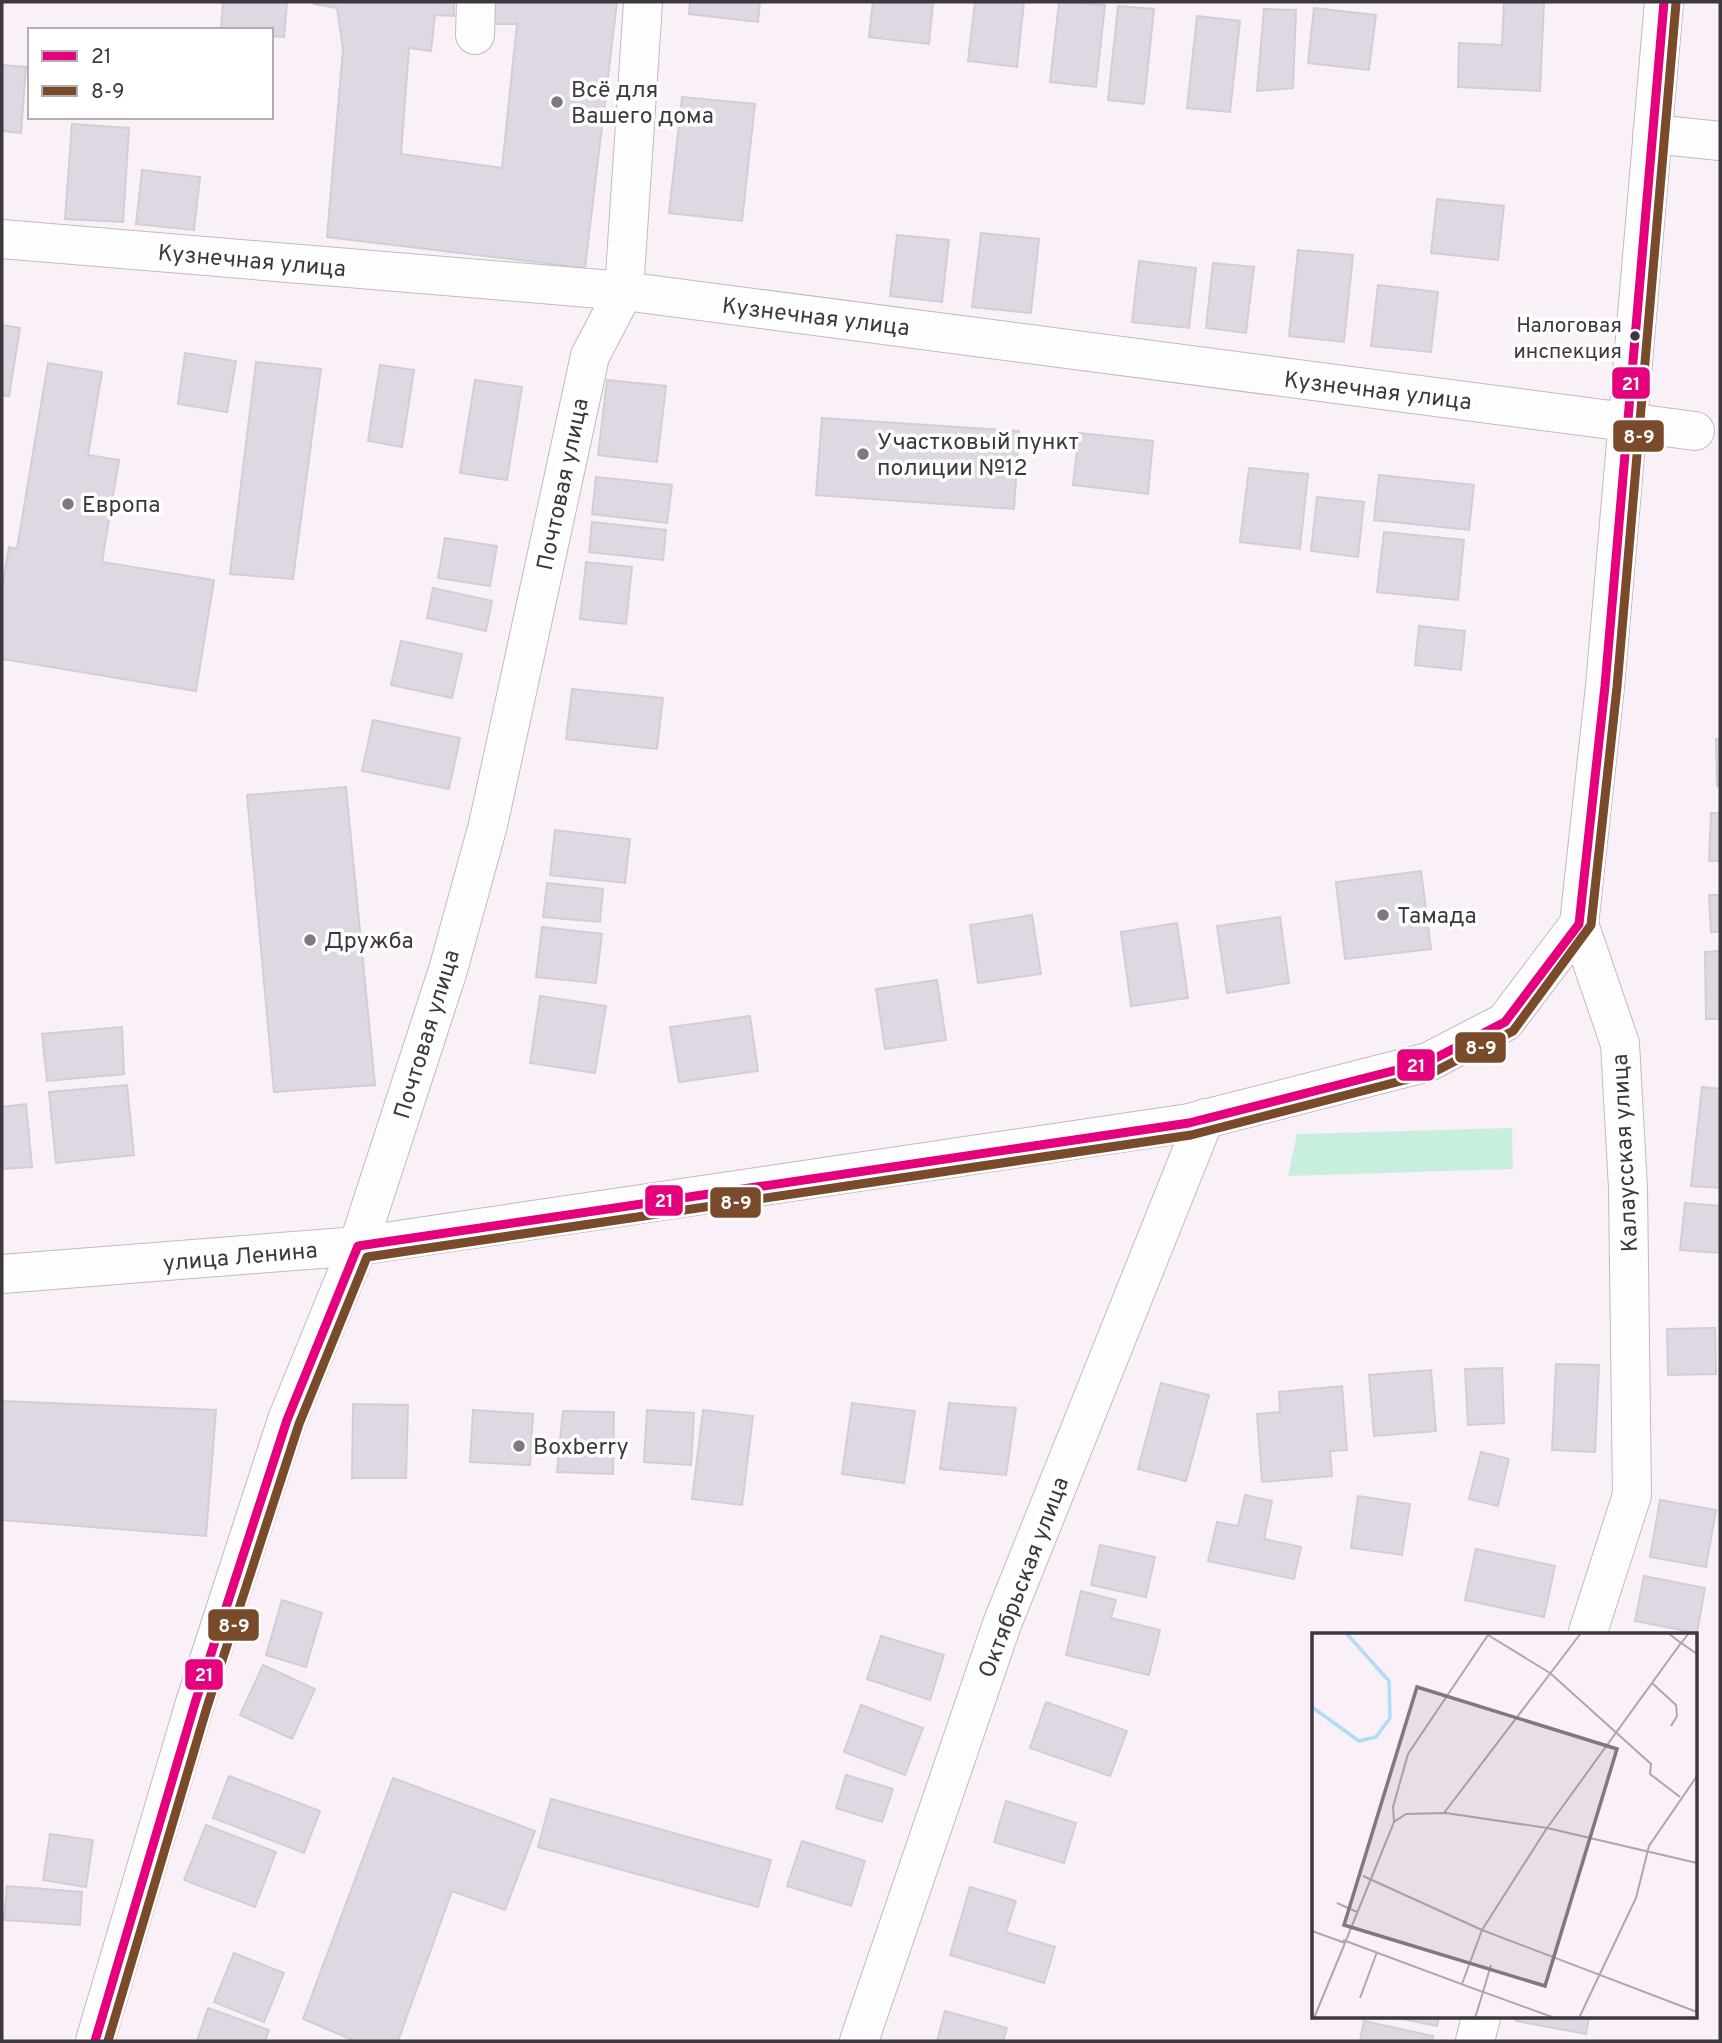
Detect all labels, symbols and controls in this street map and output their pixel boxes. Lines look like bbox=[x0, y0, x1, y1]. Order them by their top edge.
legend bbox=[28, 28, 273, 119]
text: 21 bbox=[91, 44, 112, 71]
place label: Всё для Вашего дома bbox=[571, 77, 714, 132]
text: 8-9 bbox=[91, 79, 125, 106]
marker: Всё для Вашего дома bbox=[549, 94, 565, 110]
street label: Кузнечная улица bbox=[156, 240, 347, 285]
street label: Кузнечная улица bbox=[720, 293, 911, 344]
place label: Налоговая инспекция bbox=[1513, 313, 1622, 366]
marker: Налоговая инспекция bbox=[1628, 329, 1642, 343]
line badge: 21 bbox=[1611, 366, 1651, 400]
street label: Кузнечная улица bbox=[1282, 367, 1473, 418]
text: 21 bbox=[1621, 373, 1641, 397]
street label: Почтовая улица bbox=[532, 396, 597, 573]
line badge: 8-9 bbox=[1612, 419, 1665, 453]
text: 8-9 bbox=[1623, 426, 1655, 450]
place label: Участковый пункт полиции №12 bbox=[877, 429, 1079, 484]
marker: Участковый пункт полиции №12 bbox=[855, 446, 871, 462]
place label: Европа bbox=[82, 492, 160, 521]
marker: Европа bbox=[60, 496, 76, 512]
place label: Тамада bbox=[1397, 903, 1477, 932]
marker: Тамада bbox=[1375, 907, 1391, 923]
place label: Дружба bbox=[324, 928, 414, 957]
marker: Дружба bbox=[302, 932, 318, 948]
street label: Почтовая улица bbox=[389, 947, 468, 1123]
line badge: 8-9 bbox=[1454, 1031, 1507, 1064]
text: 8-9 bbox=[1465, 1037, 1497, 1061]
line badge: 21 bbox=[1396, 1048, 1436, 1082]
street label: Калаусская улица bbox=[1607, 1053, 1646, 1253]
text: 21 bbox=[1406, 1055, 1426, 1079]
line badge: 21 bbox=[644, 1184, 684, 1217]
line badge: 8-9 bbox=[709, 1186, 762, 1219]
text: 21 bbox=[654, 1190, 674, 1214]
text: 8-9 bbox=[720, 1192, 752, 1216]
street label: улица Ленина bbox=[162, 1237, 319, 1280]
place label: Boxberry bbox=[533, 1434, 629, 1463]
marker: Boxberry bbox=[511, 1438, 527, 1454]
street label: Октябрьская улица bbox=[974, 1473, 1077, 1683]
line badge: 8-9 bbox=[207, 1608, 260, 1642]
text: 8-9 bbox=[218, 1615, 250, 1639]
inset map bbox=[1312, 1633, 1698, 2018]
line badge: 21 bbox=[184, 1658, 224, 1691]
text: 21 bbox=[194, 1664, 214, 1688]

